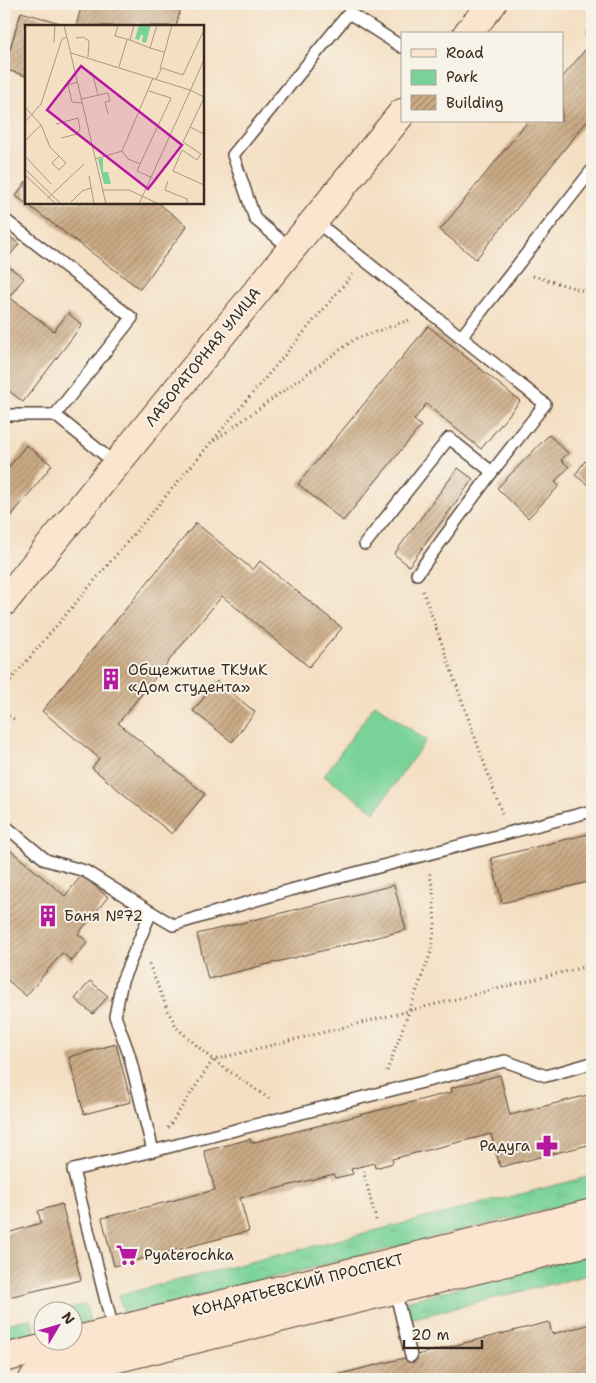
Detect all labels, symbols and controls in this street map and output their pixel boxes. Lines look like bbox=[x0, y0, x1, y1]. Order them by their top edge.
inset map bbox=[25, 25, 204, 204]
legend bbox=[401, 32, 564, 122]
text: Road bbox=[446, 43, 484, 63]
text: Park bbox=[446, 67, 478, 87]
text: Building bbox=[446, 93, 503, 113]
street label: ЛАБОРАТОРНАЯ УЛИЦА bbox=[141, 283, 265, 431]
place label: Общежитие ТКУиК «Дом студента» bbox=[128, 660, 268, 697]
building icon: Общежитие ТКУиК «Дом студента» bbox=[98, 666, 124, 692]
building icon: Баня №72 bbox=[35, 903, 61, 929]
place label: Баня №72 bbox=[64, 906, 143, 926]
pharmacy icon: Радуга bbox=[534, 1133, 560, 1159]
place label: Радуга bbox=[480, 1136, 531, 1156]
supermarket icon: Pyaterochka bbox=[114, 1242, 140, 1268]
place label: Pyaterochka bbox=[144, 1245, 235, 1265]
street label: КОНДРАТЬЕВСКИЙ ПРОСПЕКТ bbox=[190, 1248, 406, 1321]
north arrow bbox=[32, 1300, 82, 1350]
text: N bbox=[58, 1308, 79, 1328]
scale bar bbox=[404, 1318, 481, 1350]
text: 20 m bbox=[411, 1325, 450, 1345]

